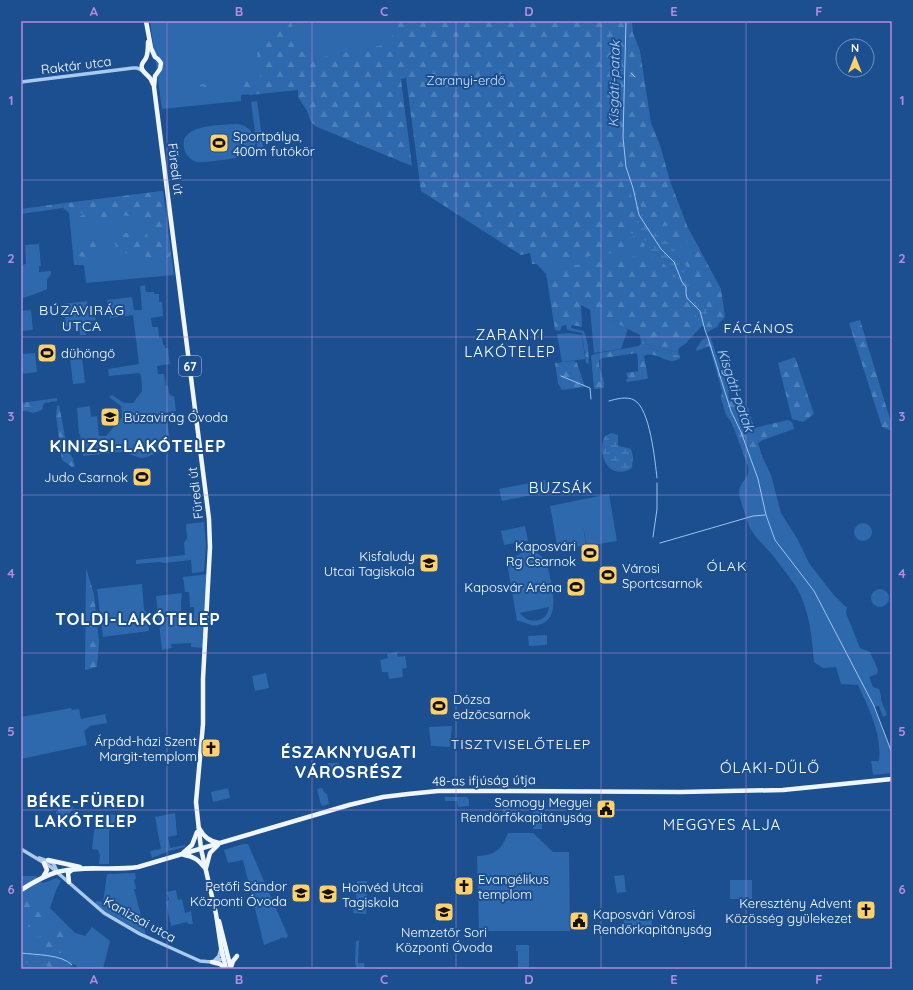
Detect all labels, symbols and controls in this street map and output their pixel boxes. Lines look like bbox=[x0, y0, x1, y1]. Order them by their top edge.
text: A bbox=[90, 3, 99, 19]
text: B bbox=[235, 3, 243, 19]
text: C bbox=[380, 3, 388, 19]
text: D bbox=[524, 3, 534, 19]
text: E bbox=[670, 3, 678, 19]
text: F bbox=[815, 3, 823, 19]
north arrow bbox=[835, 38, 875, 78]
water label: Kisgáti-patak bbox=[604, 39, 624, 128]
text: N bbox=[851, 41, 859, 55]
street label: Raktár utca bbox=[40, 53, 112, 77]
park label: Zaranyi-erdő bbox=[426, 72, 506, 88]
text: 1 bbox=[8, 92, 14, 108]
text: 1 bbox=[899, 92, 905, 108]
place label: Sportpálya, 400m futókör bbox=[233, 128, 315, 159]
sports icon: Sportpálya, 400m futókör bbox=[208, 132, 230, 154]
street label: Füredi út bbox=[165, 142, 187, 196]
text: 2 bbox=[7, 250, 15, 266]
text: 2 bbox=[898, 250, 906, 266]
district label: BÚZAVIRÁG UTCA bbox=[39, 301, 125, 335]
district label: FÁCÁNOS bbox=[724, 319, 794, 337]
district label: ZARANYI LAKÓTELEP bbox=[464, 325, 556, 361]
sports icon: dühöngő bbox=[36, 342, 58, 364]
place label: dühöngő bbox=[61, 345, 115, 361]
water label: Kisgáti-patak bbox=[713, 346, 759, 436]
road number: 67 bbox=[179, 356, 201, 376]
school or university icon: Búzavirág Óvoda bbox=[99, 406, 121, 428]
text: 3 bbox=[8, 408, 15, 424]
text: 3 bbox=[899, 408, 906, 424]
place label: Búzavirág Óvoda bbox=[124, 409, 228, 425]
district label: KINIZSI-LAKÓTELEP bbox=[50, 435, 226, 456]
sports icon: Judo Csarnok bbox=[131, 466, 153, 488]
street label: Füredi út bbox=[184, 466, 206, 520]
place label: Judo Csarnok bbox=[44, 469, 128, 485]
district label: BUZSÁK bbox=[529, 478, 593, 497]
place label: Kaposvári Rg Csarnok bbox=[506, 538, 576, 569]
sports icon: Kaposvári Rg Csarnok bbox=[579, 542, 601, 564]
place label: Kisfaludy Utcai Tagiskola bbox=[324, 548, 415, 579]
school or university icon: Kisfaludy Utcai Tagiskola bbox=[418, 552, 440, 574]
district label: ÓLAK bbox=[707, 557, 747, 575]
place label: Városi Sportcsarnok bbox=[622, 560, 703, 591]
sports icon: Városi Sportcsarnok bbox=[597, 564, 619, 586]
text: 4 bbox=[7, 565, 15, 581]
text: 4 bbox=[898, 565, 906, 581]
sports icon: Kaposvár Aréna bbox=[565, 576, 587, 598]
place label: Kaposvár Aréna bbox=[464, 579, 562, 595]
district label: TOLDI-LAKÓTELEP bbox=[55, 608, 221, 629]
place label: Dózsa edzőcsarnok bbox=[453, 691, 530, 722]
sports icon: Dózsa edzőcsarnok bbox=[428, 695, 450, 717]
text: 5 bbox=[7, 723, 15, 739]
text: 5 bbox=[898, 723, 906, 739]
place label: Árpád-házi Szent Margit-templom bbox=[94, 733, 197, 764]
district label: TISZTVISELŐTELEP bbox=[451, 735, 591, 753]
church icon: Árpád-házi Szent Margit-templom bbox=[200, 737, 222, 759]
district label: ÉSZAKNYUGATI VÁROSRÉSZ bbox=[281, 741, 417, 782]
district label: ÓLAKI-DŰLŐ bbox=[720, 758, 820, 777]
street label: 48-as ifjúság útja bbox=[432, 771, 536, 789]
district label: BÉKE-FÜREDI LAKÓTELEP bbox=[26, 790, 146, 831]
place label: Somogy Megyei Rendőrfőkapitányság bbox=[461, 794, 592, 825]
public building icon: Somogy Megyei Rendőrfőkapitányság bbox=[595, 798, 617, 820]
district label: MEGGYES ALJA bbox=[663, 815, 781, 834]
place label: Evangélikus templom bbox=[478, 871, 549, 902]
church icon: Evangélikus templom bbox=[453, 875, 475, 897]
place label: Petőfi Sándor Központi Óvoda bbox=[190, 878, 287, 909]
place label: Honvéd Utcai Tagiskola bbox=[342, 879, 423, 910]
text: 6 bbox=[7, 881, 15, 897]
text: 6 bbox=[898, 881, 906, 897]
school or university icon: Petőfi Sándor Központi Óvoda bbox=[290, 882, 312, 904]
school or university icon: Honvéd Utcai Tagiskola bbox=[317, 883, 339, 905]
street label: Kanizsai utca bbox=[101, 893, 179, 945]
place label: Keresztény Advent Közösség gyülekezet bbox=[725, 895, 852, 926]
church icon: Keresztény Advent Közösség gyülekezet bbox=[855, 899, 877, 921]
school or university icon: Nemzetőr Sori Központi Óvoda bbox=[433, 901, 455, 923]
place label: Kaposvári Városi Rendőrkapitányság bbox=[593, 906, 712, 937]
public building icon: Kaposvári Városi Rendőrkapitányság bbox=[568, 910, 590, 932]
place label: Nemzetőr Sori Központi Óvoda bbox=[395, 924, 493, 955]
text: A bbox=[90, 971, 99, 987]
text: B bbox=[235, 971, 243, 987]
text: C bbox=[380, 971, 388, 987]
text: D bbox=[524, 971, 534, 987]
text: E bbox=[670, 971, 678, 987]
text: F bbox=[815, 971, 823, 987]

